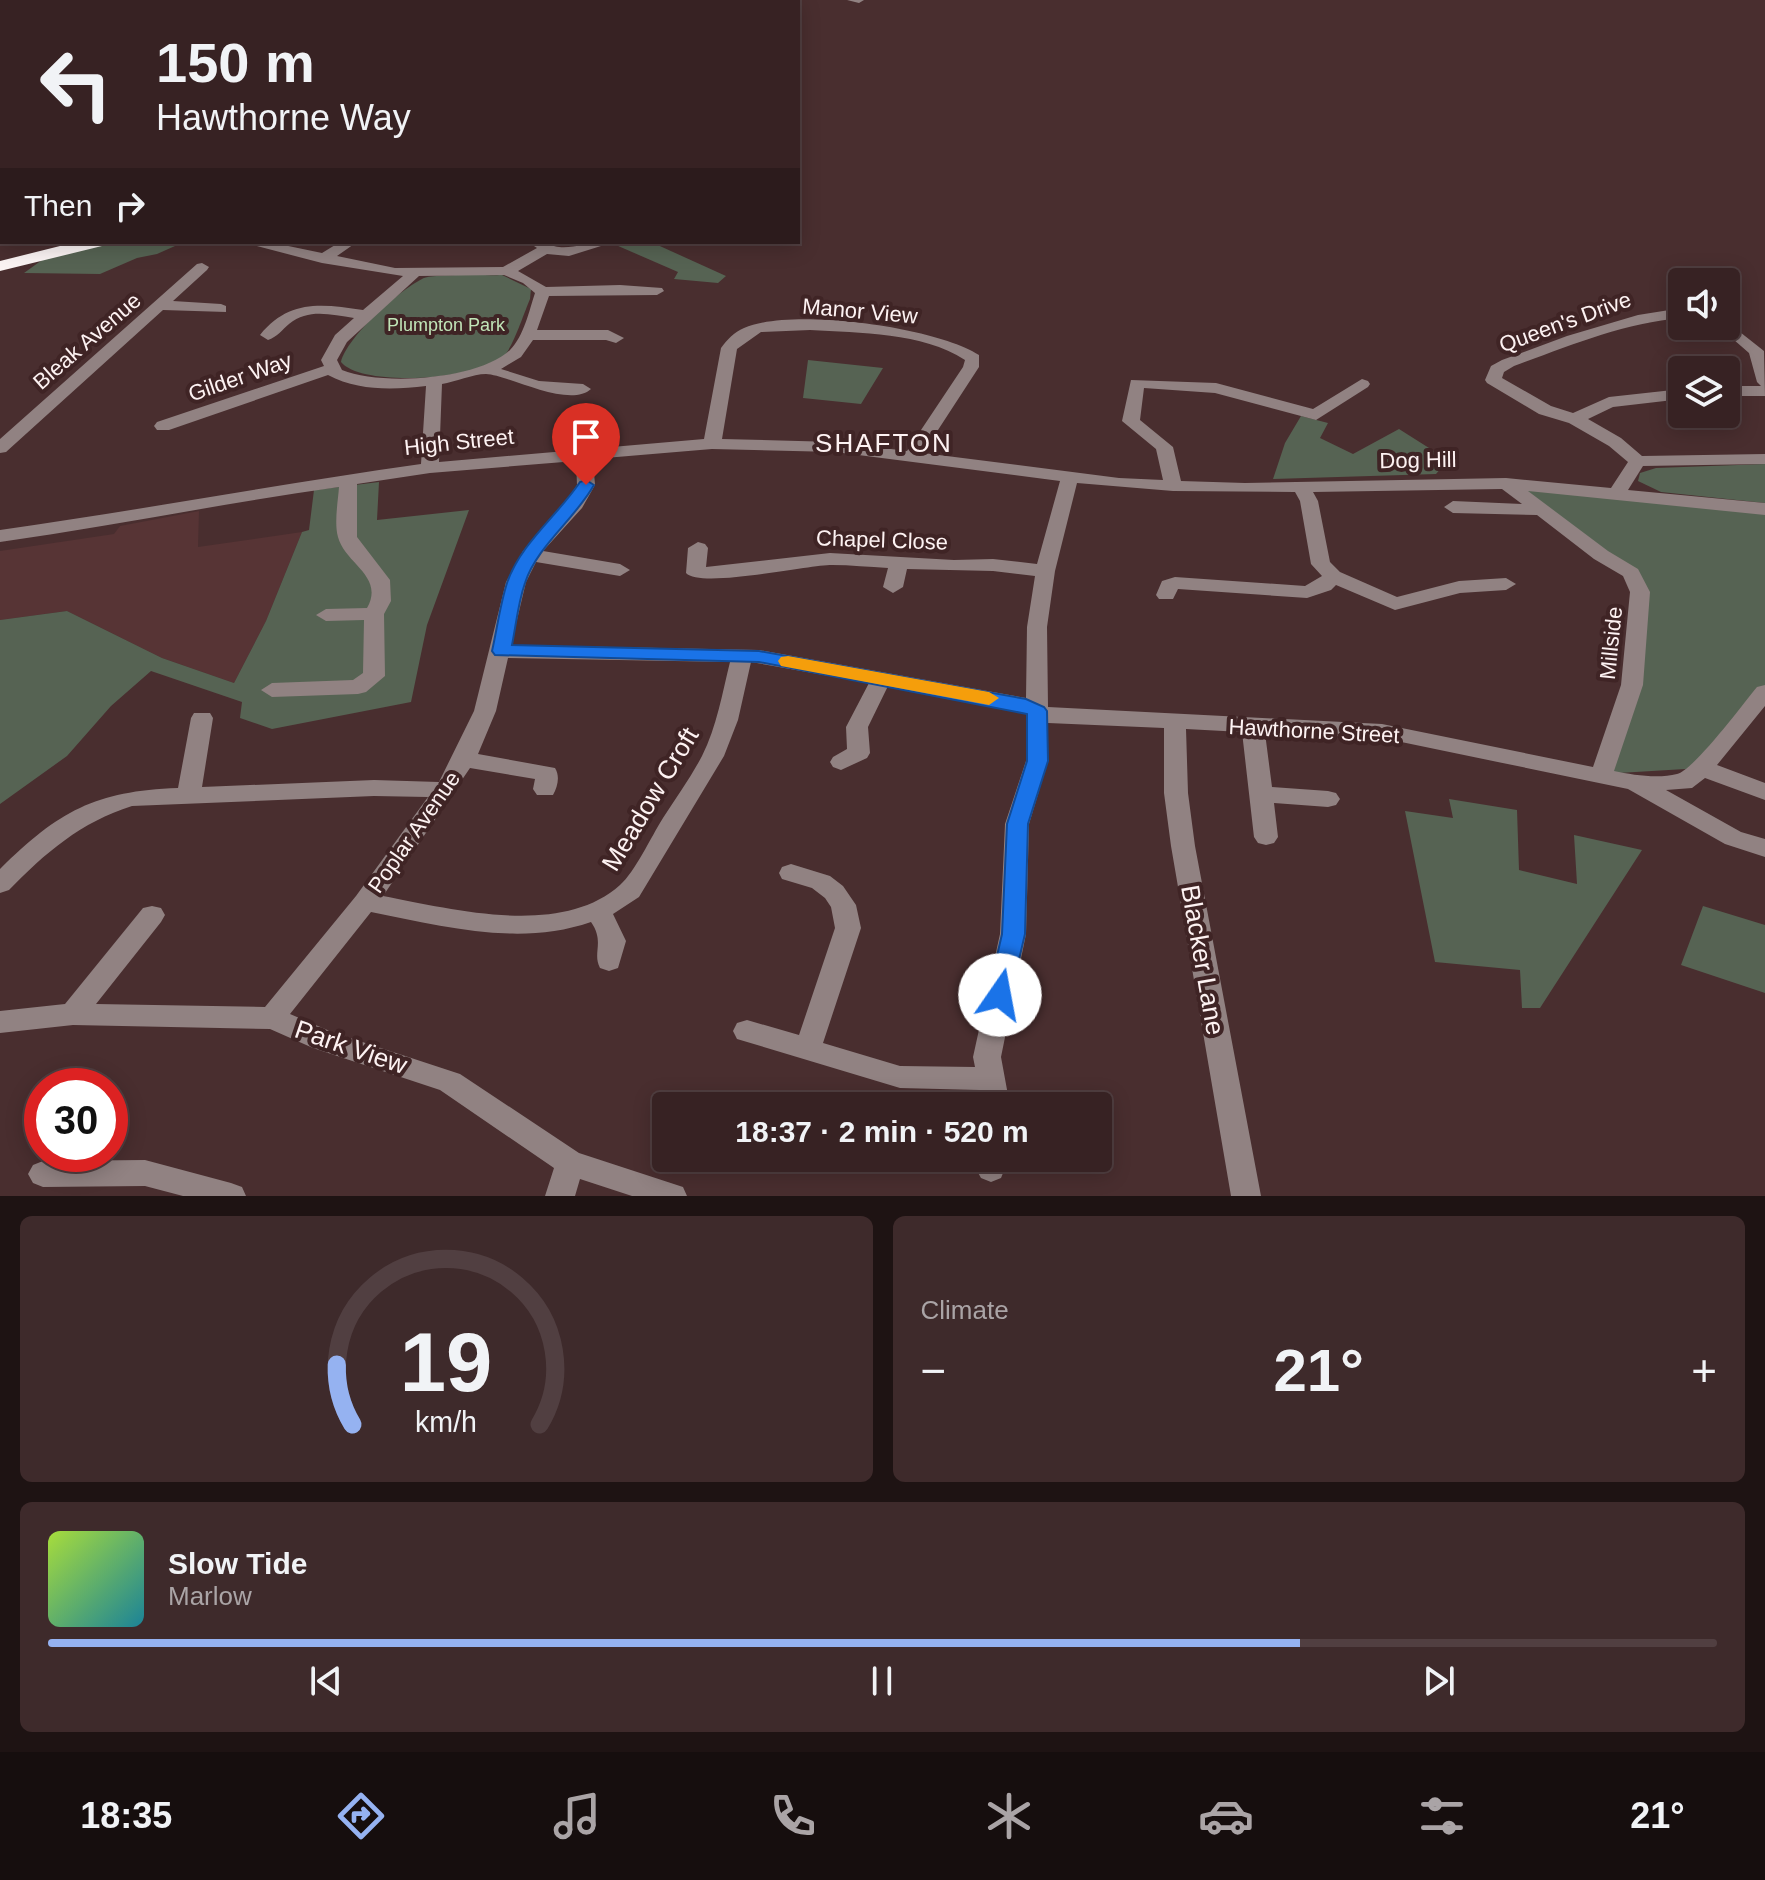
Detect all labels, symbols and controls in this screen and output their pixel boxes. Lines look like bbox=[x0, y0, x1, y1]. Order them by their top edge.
text: 150 m bbox=[156, 31, 315, 94]
icon: left bbox=[24, 32, 128, 136]
text: Hawthorne Way bbox=[156, 97, 411, 138]
icon: right bbox=[108, 184, 152, 228]
text: Then bbox=[24, 189, 92, 222]
map controls bbox=[1668, 268, 1740, 428]
button: sound bbox=[1668, 268, 1740, 340]
street label: Queen's Drive bbox=[1496, 287, 1634, 357]
street label: Bleak Avenue bbox=[28, 288, 146, 394]
street label: Manor View bbox=[801, 294, 919, 329]
park label: Plumpton Park bbox=[387, 315, 506, 335]
street label: Gilder Way bbox=[185, 348, 295, 406]
button: layers bbox=[1668, 356, 1740, 428]
pin bbox=[552, 403, 620, 485]
icon: arrive bbox=[564, 415, 608, 459]
street label: High Street bbox=[403, 424, 515, 460]
district label: SHAFTON bbox=[815, 428, 953, 458]
street label: Dog Hill bbox=[1379, 447, 1457, 473]
street label: Chapel Close bbox=[816, 525, 948, 555]
street label: Millside bbox=[1595, 605, 1627, 681]
street label: Hawthorne Street bbox=[1228, 714, 1400, 748]
street label: Meadow Croft bbox=[595, 721, 705, 876]
street label: Poplar Avenue bbox=[363, 766, 465, 898]
street label: Blacker Lane bbox=[1175, 883, 1231, 1037]
position arrow bbox=[958, 953, 1042, 1037]
street label: Park View bbox=[291, 1014, 411, 1080]
speed limit sign: 30 bbox=[24, 1068, 128, 1172]
text: 18:37 · 2 min · 520 m bbox=[735, 1115, 1029, 1148]
text: Climate bbox=[921, 1295, 1009, 1325]
text: 19 bbox=[400, 1316, 493, 1409]
text: 21° bbox=[1273, 1337, 1364, 1404]
text: − bbox=[921, 1346, 946, 1395]
text: + bbox=[1691, 1346, 1717, 1395]
text: km/h bbox=[415, 1406, 477, 1438]
text: Slow Tide bbox=[168, 1547, 307, 1580]
text: Marlow bbox=[168, 1581, 252, 1611]
icon: previous bbox=[304, 1659, 348, 1703]
icon: pause bbox=[860, 1659, 904, 1703]
icon: next bbox=[1417, 1659, 1461, 1703]
icon: directions bbox=[333, 1788, 389, 1844]
icon: music bbox=[549, 1788, 605, 1844]
icon: phone bbox=[765, 1788, 821, 1844]
icon: climate bbox=[981, 1788, 1037, 1844]
icon: car bbox=[1198, 1788, 1254, 1844]
icon: filters bbox=[1414, 1788, 1470, 1844]
text: 18:35 bbox=[80, 1795, 172, 1836]
text: 21° bbox=[1630, 1795, 1685, 1836]

